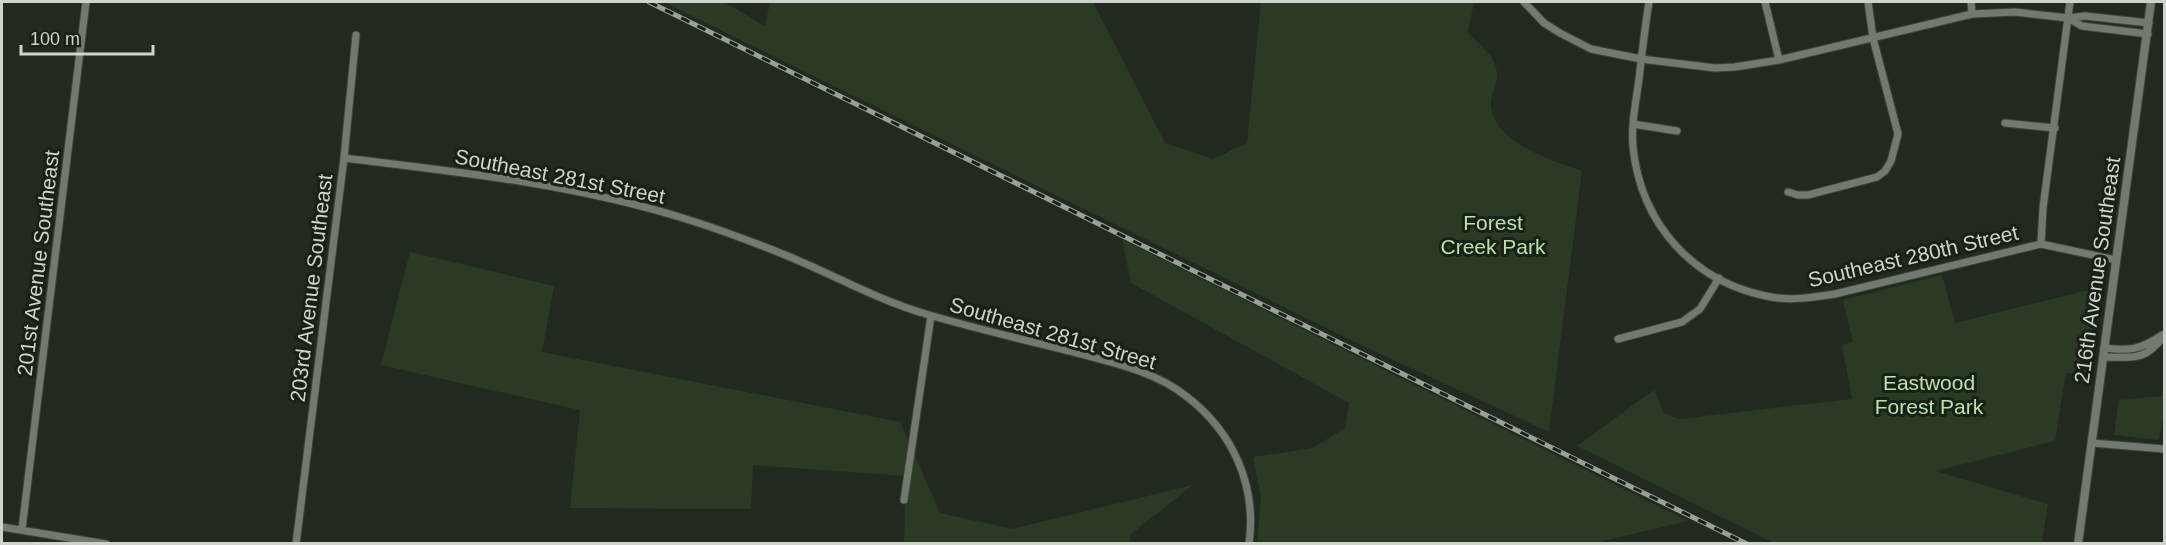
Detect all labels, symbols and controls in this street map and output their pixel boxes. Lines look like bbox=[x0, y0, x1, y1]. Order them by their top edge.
scale bar bbox=[21, 18, 153, 56]
text: 100 m bbox=[30, 29, 80, 49]
street label: Southeast 281st Street bbox=[453, 144, 667, 208]
street label: 201st Avenue Southeast bbox=[13, 149, 63, 377]
street label: 216th Avenue Southeast bbox=[2070, 155, 2124, 385]
street label: 203rd Avenue Southeast bbox=[286, 172, 336, 403]
park label: Forest Creek Park bbox=[1440, 211, 1546, 258]
street label: Southeast 280th Street bbox=[1806, 221, 2020, 291]
street label: Southeast 281st Street bbox=[947, 293, 1159, 374]
park label: Eastwood Forest Park bbox=[1875, 371, 1984, 418]

